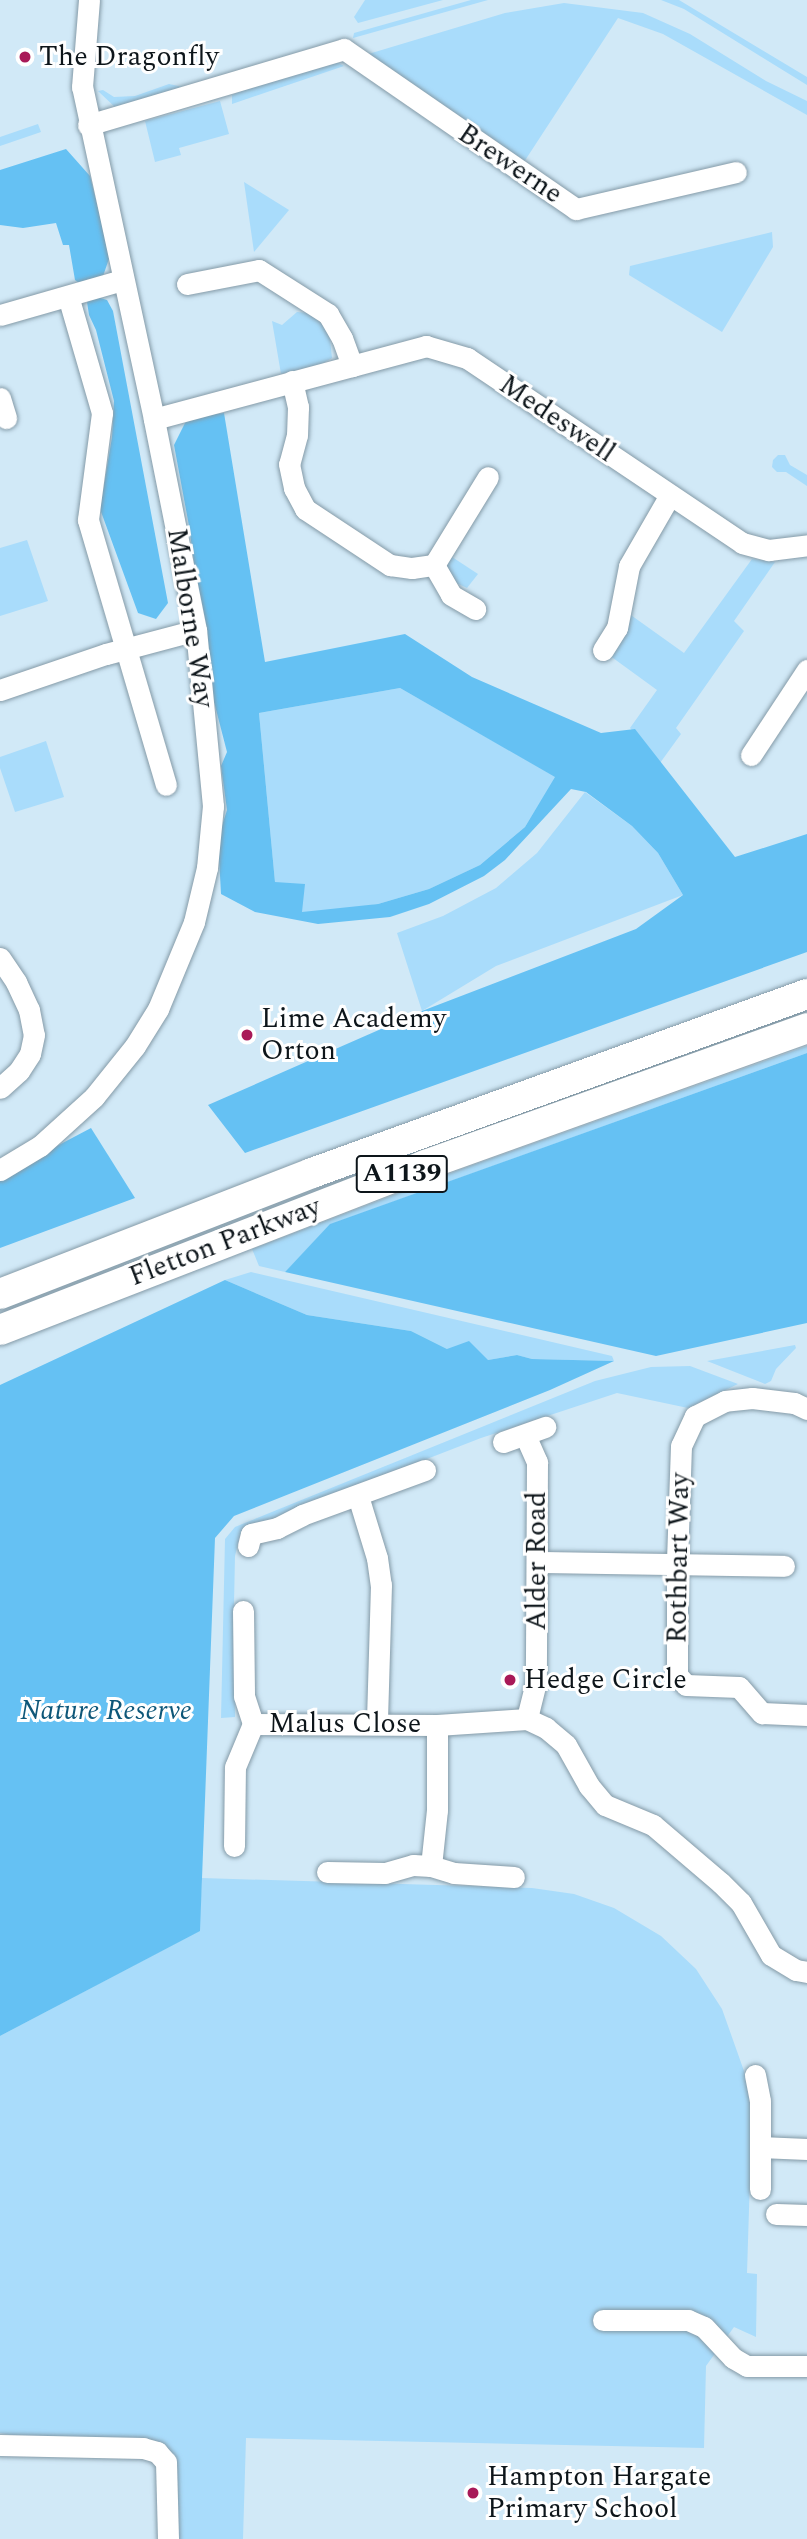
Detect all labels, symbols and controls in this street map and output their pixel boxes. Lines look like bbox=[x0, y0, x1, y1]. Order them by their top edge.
place label: The Dragonfly bbox=[39, 40, 219, 74]
marker: The Dragonfly bbox=[17, 49, 33, 65]
street label: Brewerne bbox=[451, 117, 569, 211]
street label: Medeswell bbox=[493, 368, 621, 470]
street label: Malborne Way bbox=[159, 526, 221, 710]
place label: Lime Academy Orton bbox=[261, 1002, 446, 1068]
marker: Lime Academy Orton bbox=[239, 1027, 255, 1043]
road number: A1139 bbox=[355, 1152, 449, 1196]
street label: Fletton Parkway bbox=[124, 1190, 326, 1294]
street label: Rothbart Way bbox=[661, 1472, 697, 1644]
street label: Alder Road bbox=[520, 1491, 554, 1631]
place label: Hedge Circle bbox=[524, 1663, 687, 1697]
marker: Hedge Circle bbox=[502, 1672, 518, 1688]
park label: Nature Reserve bbox=[20, 1694, 192, 1728]
street label: Malus Close bbox=[269, 1707, 421, 1741]
place label: Hampton Hargate Primary School bbox=[487, 2460, 711, 2526]
marker: Hampton Hargate Primary School bbox=[465, 2485, 481, 2501]

